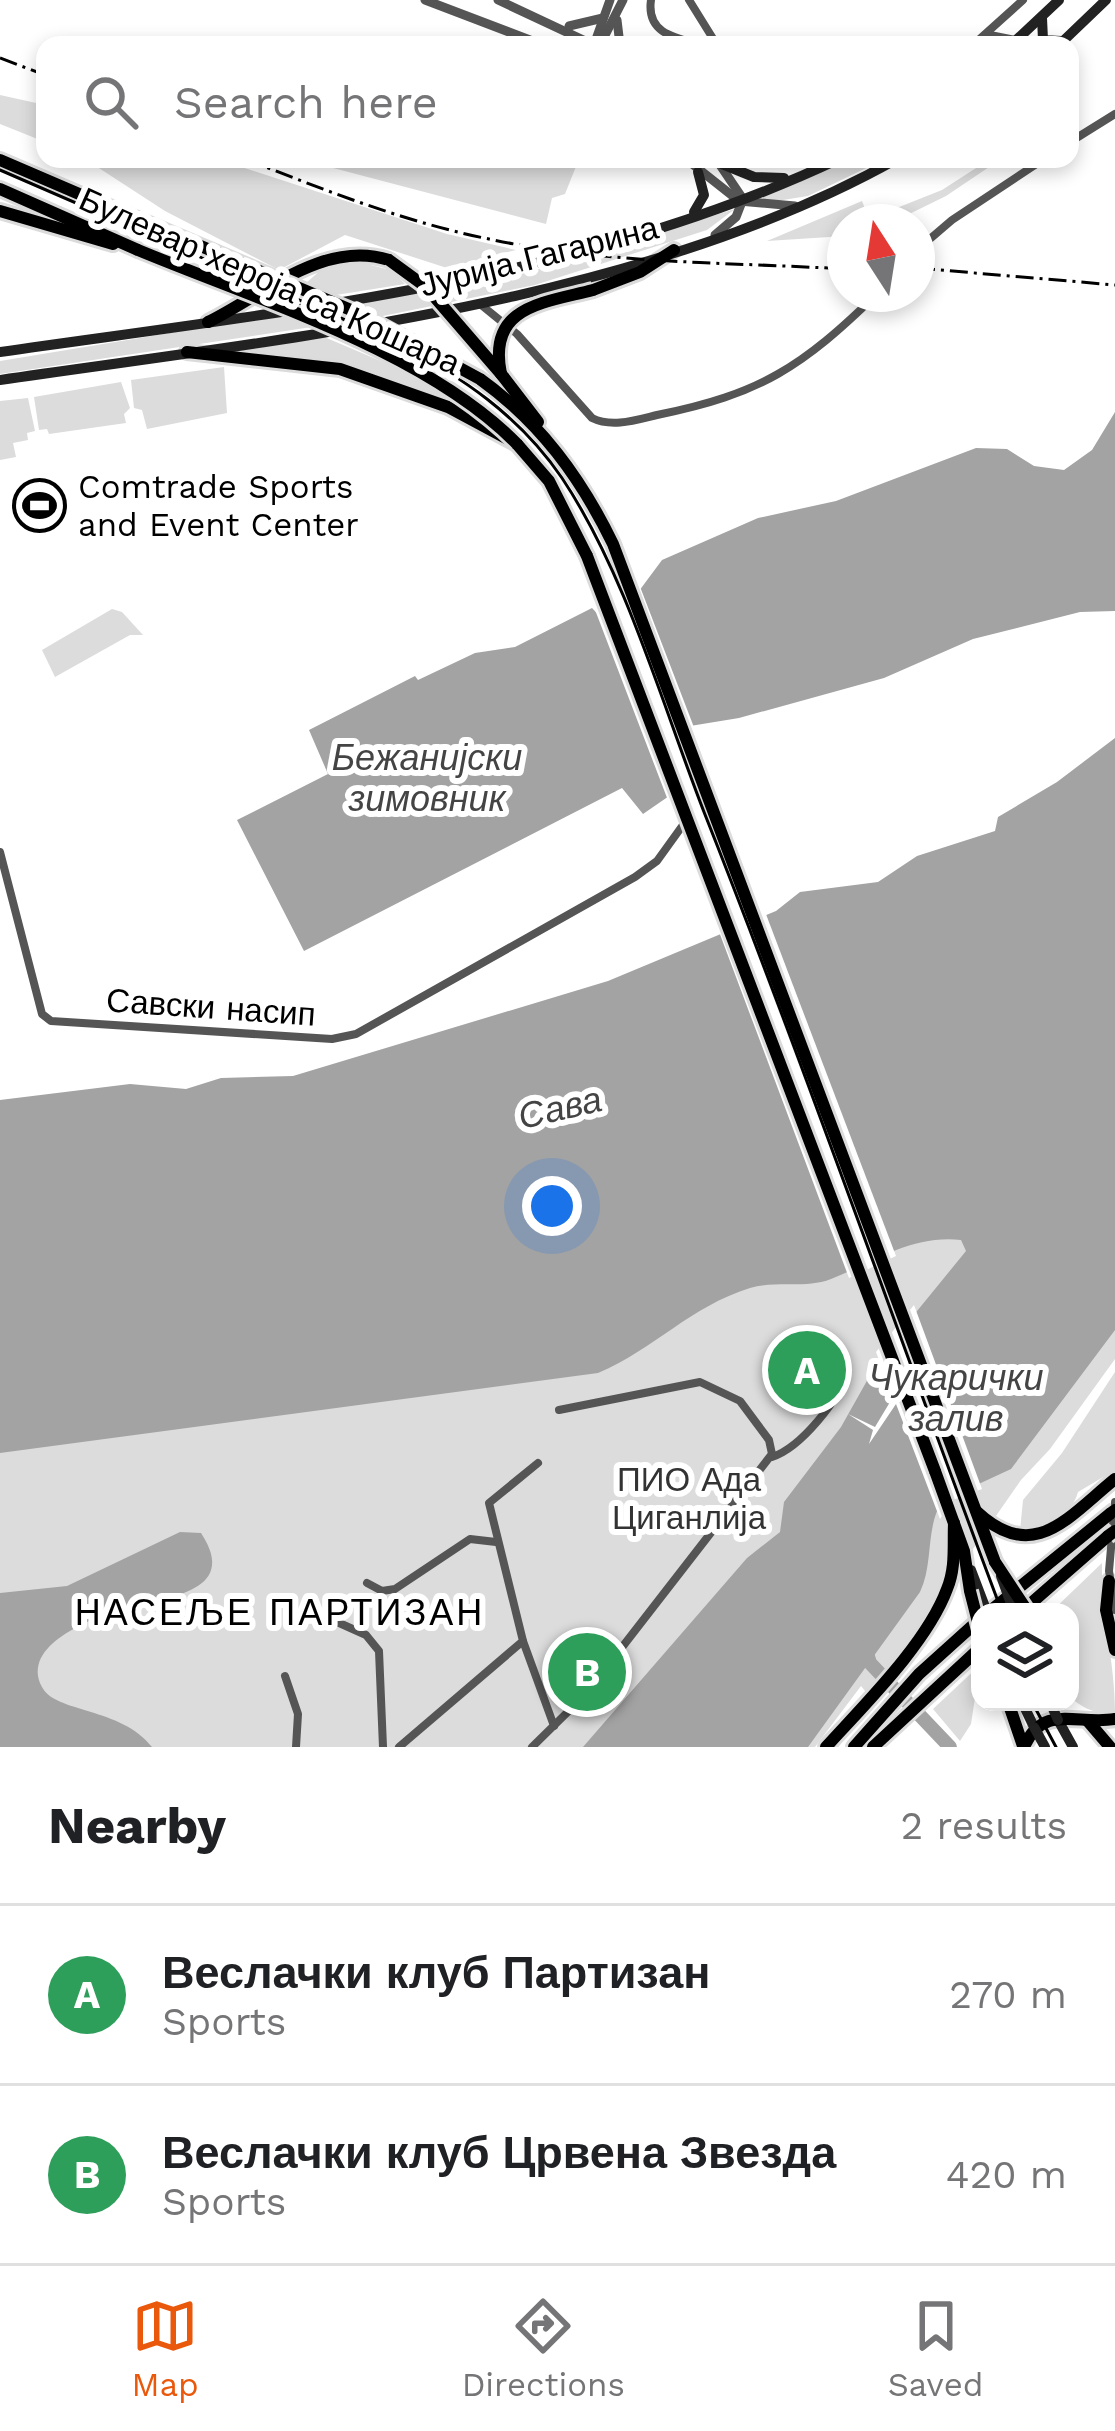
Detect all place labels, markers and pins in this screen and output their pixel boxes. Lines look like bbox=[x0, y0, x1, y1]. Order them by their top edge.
place label: Comtrade Sports and Event Center bbox=[78, 467, 359, 544]
sports icon: Comtrade Sports and Event Center bbox=[11, 477, 67, 533]
pin: A bbox=[768, 1325, 846, 1415]
pin: B bbox=[548, 1627, 626, 1717]

